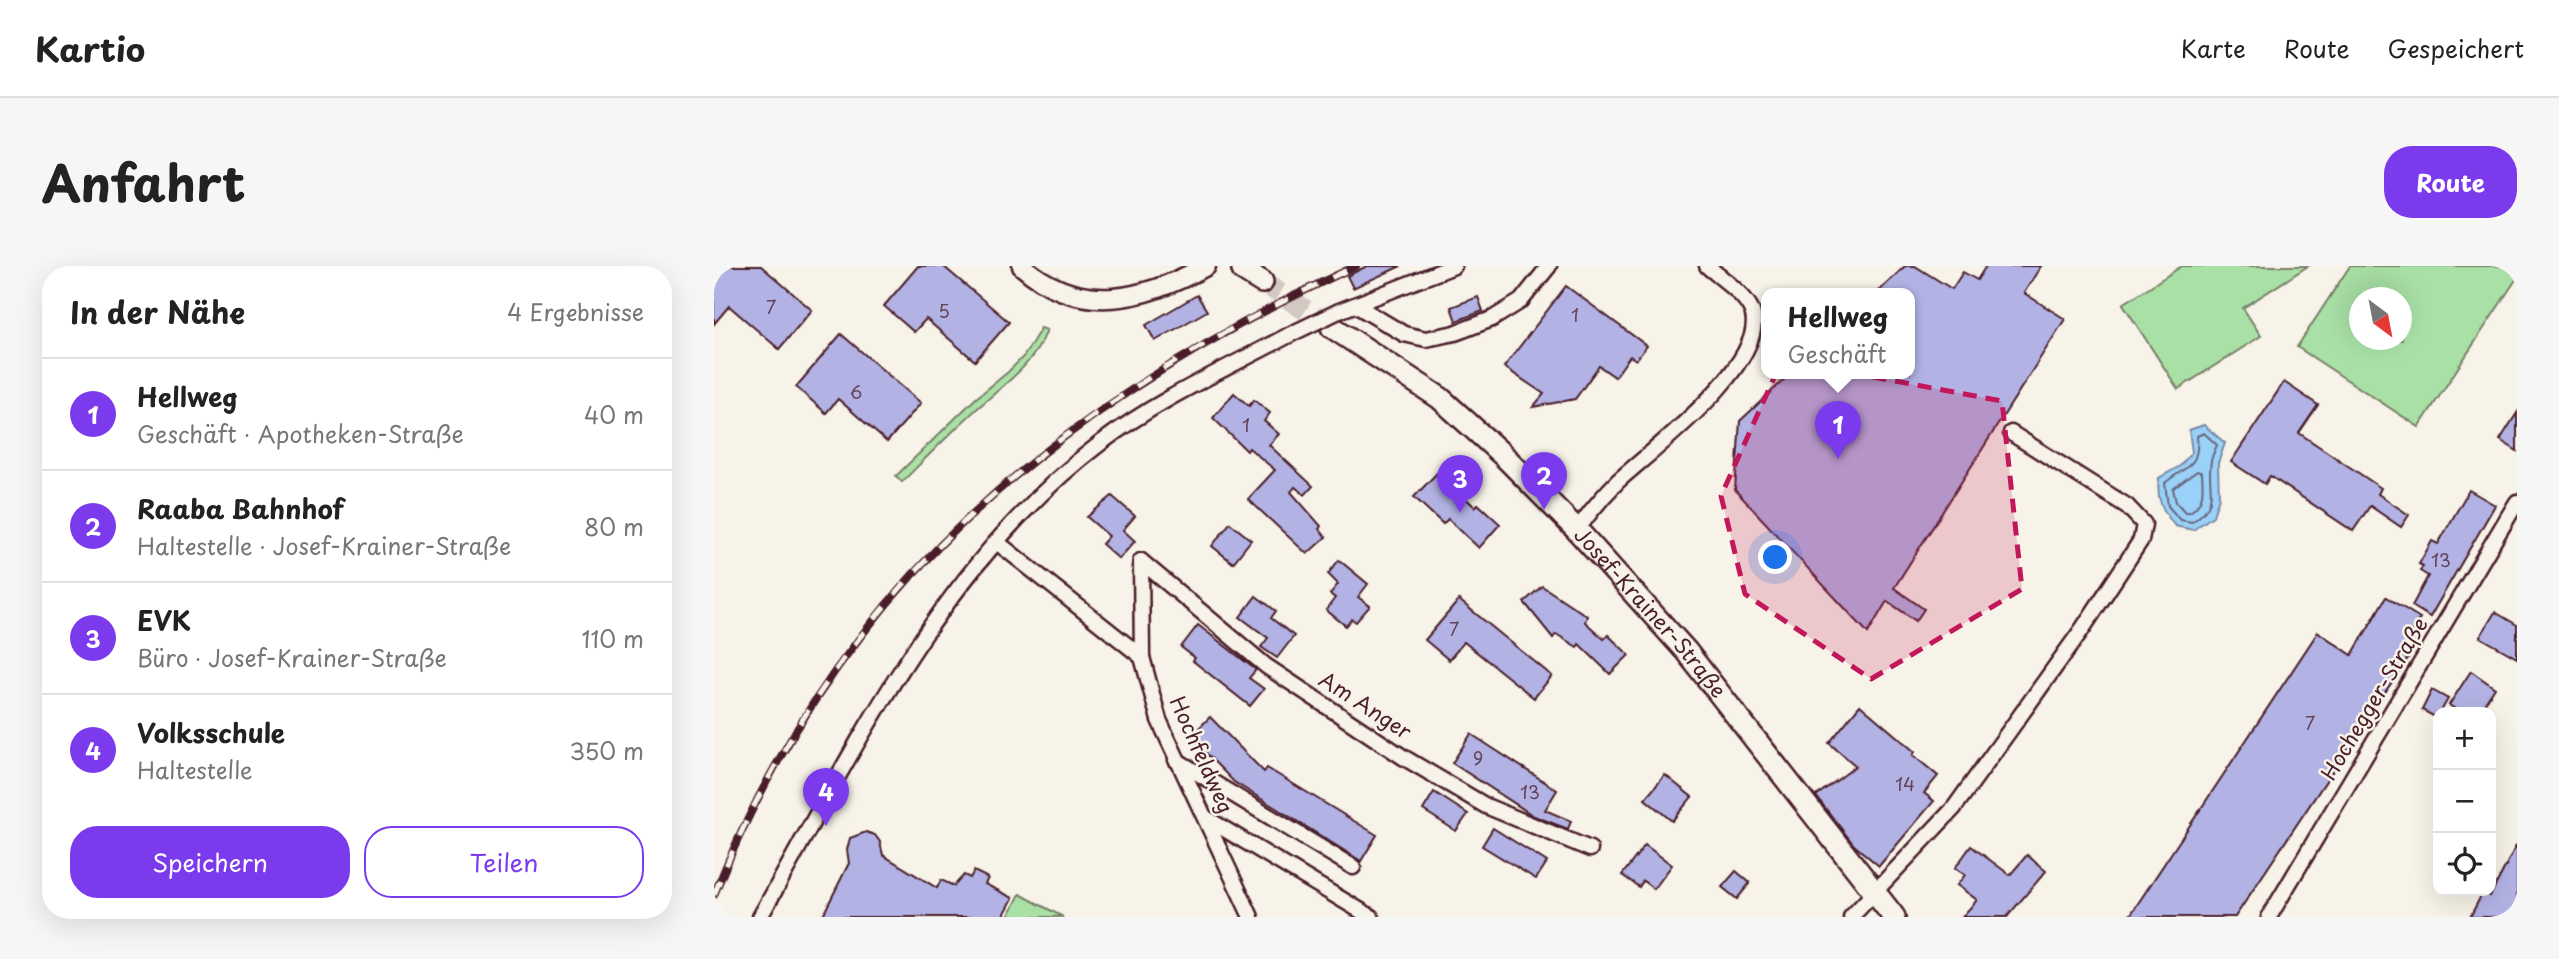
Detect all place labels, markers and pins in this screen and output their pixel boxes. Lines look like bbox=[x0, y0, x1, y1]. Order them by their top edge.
pin: 1 bbox=[1815, 401, 1861, 459]
pin: 2 bbox=[1521, 452, 1567, 510]
pin: 3 bbox=[1437, 455, 1483, 513]
pin: 4 bbox=[803, 768, 849, 826]

